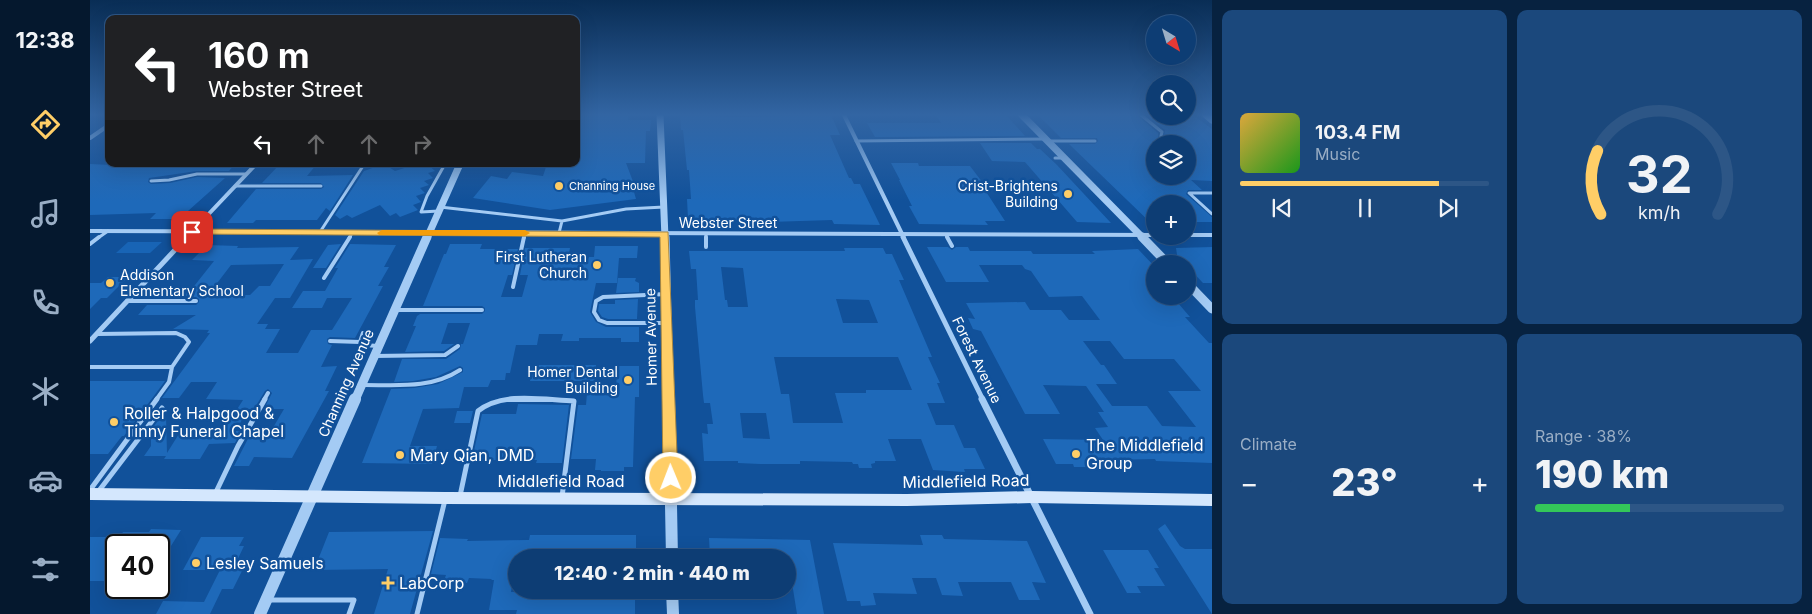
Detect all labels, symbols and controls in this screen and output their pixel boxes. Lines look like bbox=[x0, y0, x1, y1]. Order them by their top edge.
north arrow bbox=[1146, 15, 1196, 65]
map controls bbox=[1146, 15, 1196, 305]
text: 12:38 bbox=[15, 27, 75, 53]
text: 160 m bbox=[208, 34, 310, 76]
icon: left bbox=[125, 35, 190, 100]
button: search bbox=[1146, 75, 1196, 125]
text: Webster Street bbox=[208, 76, 363, 102]
icon: directions bbox=[28, 107, 63, 142]
text: 103.4 FM bbox=[1315, 121, 1400, 144]
icon: left bbox=[249, 130, 277, 158]
icon: ahead bbox=[302, 130, 330, 158]
icon: ahead bbox=[355, 130, 383, 158]
icon: right bbox=[408, 130, 436, 158]
button: layers bbox=[1146, 135, 1196, 185]
text: 32 bbox=[1626, 143, 1693, 206]
text: Music bbox=[1315, 144, 1360, 164]
place label: Crist-Brightens Building bbox=[958, 177, 1058, 210]
place label: Channing House bbox=[569, 179, 655, 193]
marker: Channing House bbox=[553, 180, 565, 192]
marker: Crist-Brightens Building bbox=[1062, 188, 1074, 200]
icon: previous bbox=[1268, 194, 1296, 222]
icon: pause bbox=[1351, 194, 1379, 222]
icon: next bbox=[1434, 194, 1462, 222]
button: + bbox=[1146, 195, 1196, 245]
icon: music bbox=[28, 196, 63, 231]
text: km/h bbox=[1638, 202, 1681, 223]
pin bbox=[171, 211, 213, 253]
street label: Webster Street bbox=[679, 214, 778, 231]
icon: arrive bbox=[178, 218, 206, 246]
place label: First Lutheran Church bbox=[496, 248, 587, 281]
button: − bbox=[1146, 255, 1196, 305]
marker: First Lutheran Church bbox=[591, 259, 603, 271]
place label: Addison Elementary School bbox=[120, 266, 244, 299]
marker: Addison Elementary School bbox=[104, 277, 116, 289]
icon: phone bbox=[28, 285, 63, 320]
street label: Homer Avenue bbox=[641, 288, 660, 386]
street label: Forest Avenue bbox=[949, 314, 1006, 406]
street label: Channing Avenue bbox=[314, 326, 377, 439]
place label: Homer Dental Building bbox=[527, 363, 618, 396]
icon: climate bbox=[28, 374, 63, 409]
marker: Homer Dental Building bbox=[622, 374, 634, 386]
place label: Roller & Halpgood & Tinny Funeral Chapel bbox=[124, 403, 284, 441]
marker: Roller & Halpgood & Tinny Funeral Chapel bbox=[108, 416, 120, 428]
text: Range · 38% bbox=[1535, 426, 1632, 446]
text: Climate bbox=[1240, 434, 1297, 454]
place label: The Middlefield Group bbox=[1086, 435, 1204, 473]
place label: Mary Qian, DMD bbox=[410, 445, 534, 465]
marker: The Middlefield Group bbox=[1070, 448, 1082, 460]
marker: Mary Qian, DMD bbox=[394, 449, 406, 461]
position arrow bbox=[644, 451, 696, 503]
text: 190 km bbox=[1535, 451, 1669, 497]
text: 23° bbox=[1331, 459, 1398, 505]
icon: car bbox=[28, 463, 63, 498]
text: − bbox=[1240, 466, 1259, 500]
text: + bbox=[1470, 466, 1489, 500]
street label: Middlefield Road bbox=[902, 470, 1030, 492]
street label: Middlefield Road bbox=[497, 471, 625, 491]
speed limit sign: 40 bbox=[105, 534, 170, 599]
icon: filters bbox=[28, 552, 63, 587]
place label: Lesley Samuels bbox=[206, 553, 324, 573]
marker: Lesley Samuels bbox=[190, 557, 202, 569]
text: 12:40 · 2 min · 440 m bbox=[554, 562, 750, 585]
place label: LabCorp bbox=[399, 573, 464, 593]
marker: LabCorp bbox=[381, 576, 395, 590]

